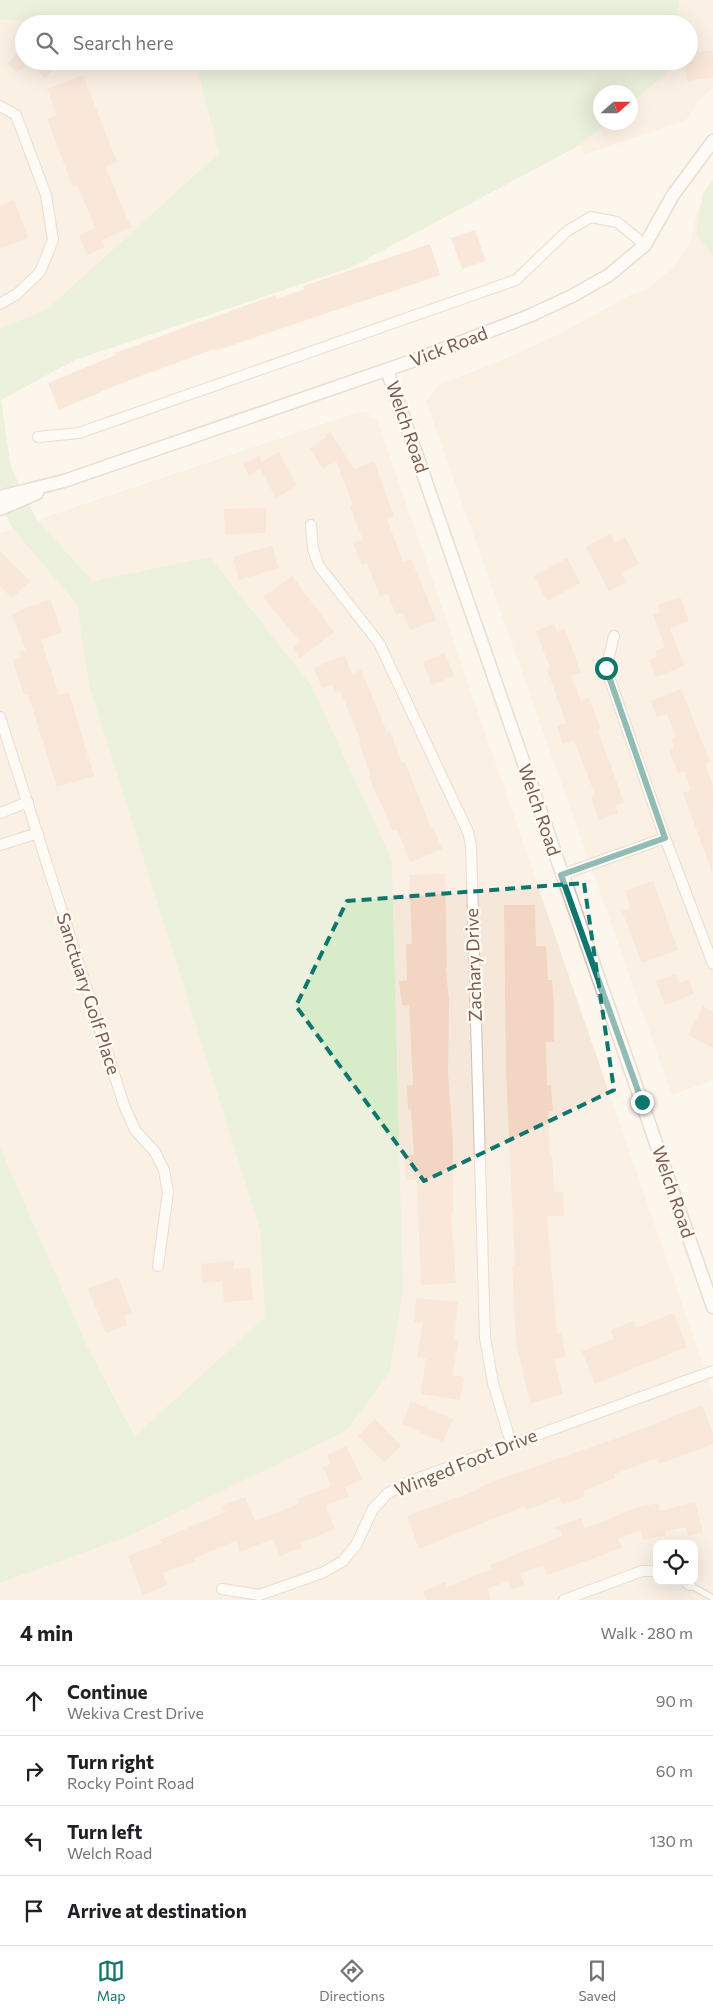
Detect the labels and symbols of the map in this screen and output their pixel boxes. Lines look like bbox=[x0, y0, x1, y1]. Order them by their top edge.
north arrow bbox=[593, 85, 638, 130]
street label: Vick Road bbox=[407, 321, 490, 371]
street label: Welch Road bbox=[382, 378, 434, 476]
route start bbox=[595, 657, 618, 680]
street label: Welch Road bbox=[514, 761, 566, 859]
street label: Zachary Drive bbox=[460, 908, 486, 1022]
street label: Sanctuary Golf Place bbox=[52, 910, 125, 1077]
route end bbox=[631, 1091, 654, 1114]
street label: Welch Road bbox=[648, 1143, 700, 1241]
street label: Winged Foot Drive bbox=[391, 1423, 540, 1501]

